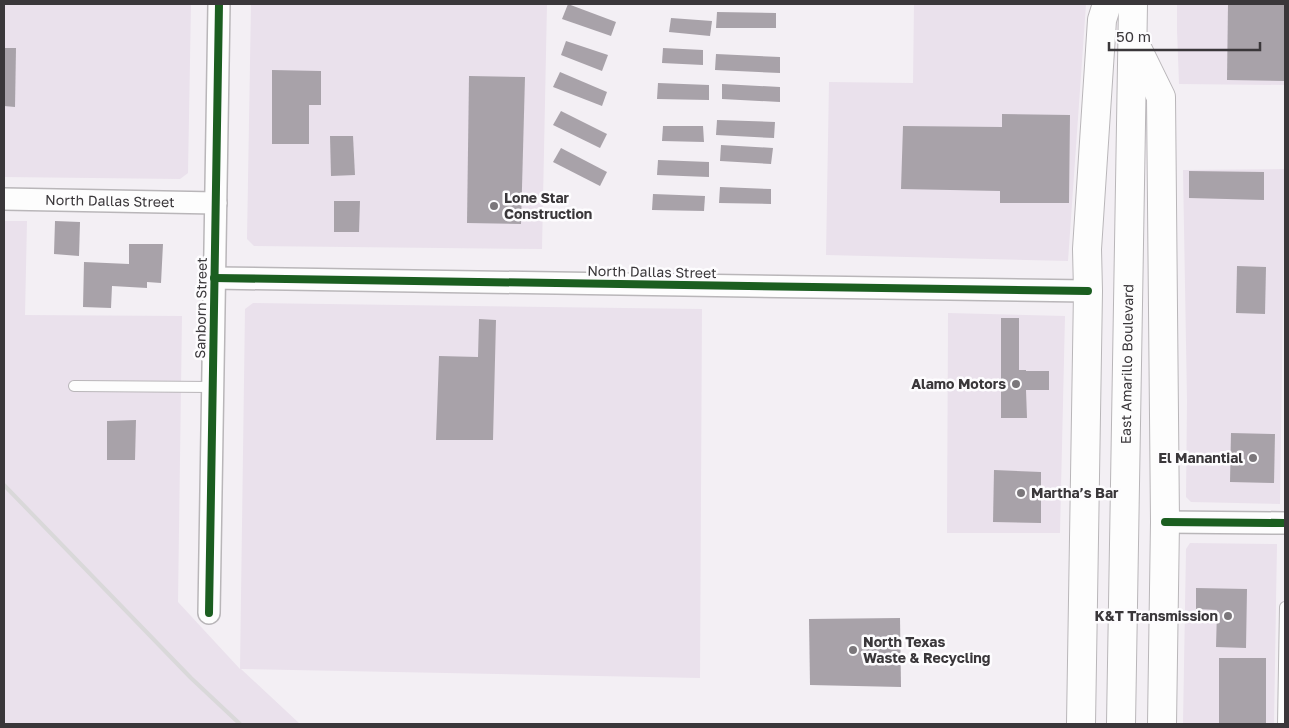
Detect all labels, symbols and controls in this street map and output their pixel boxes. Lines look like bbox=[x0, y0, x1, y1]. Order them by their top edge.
scale bar bbox=[1109, 20, 1260, 52]
text: 50 m bbox=[1116, 27, 1151, 45]
place label: Lone Star Construction bbox=[504, 189, 592, 222]
street label: North Dallas Street bbox=[45, 191, 175, 210]
marker: Lone Star Construction bbox=[488, 200, 500, 212]
street label: Sanborn Street bbox=[191, 257, 210, 359]
street label: North Dallas Street bbox=[587, 262, 717, 281]
street label: East Amarillo Boulevard bbox=[1117, 284, 1136, 444]
place label: Alamo Motors bbox=[911, 375, 1006, 392]
marker: Alamo Motors bbox=[1010, 378, 1022, 390]
place label: El Manantial bbox=[1158, 449, 1243, 466]
marker: El Manantial bbox=[1247, 452, 1259, 464]
place label: Martha’s Bar bbox=[1031, 484, 1119, 501]
marker: Martha’s Bar bbox=[1015, 487, 1027, 499]
place label: K&T Transmission bbox=[1095, 607, 1218, 624]
marker: K&T Transmission bbox=[1222, 610, 1234, 622]
place label: North Texas Waste & Recycling bbox=[863, 633, 990, 666]
marker: North Texas Waste & Recycling bbox=[847, 644, 859, 656]

